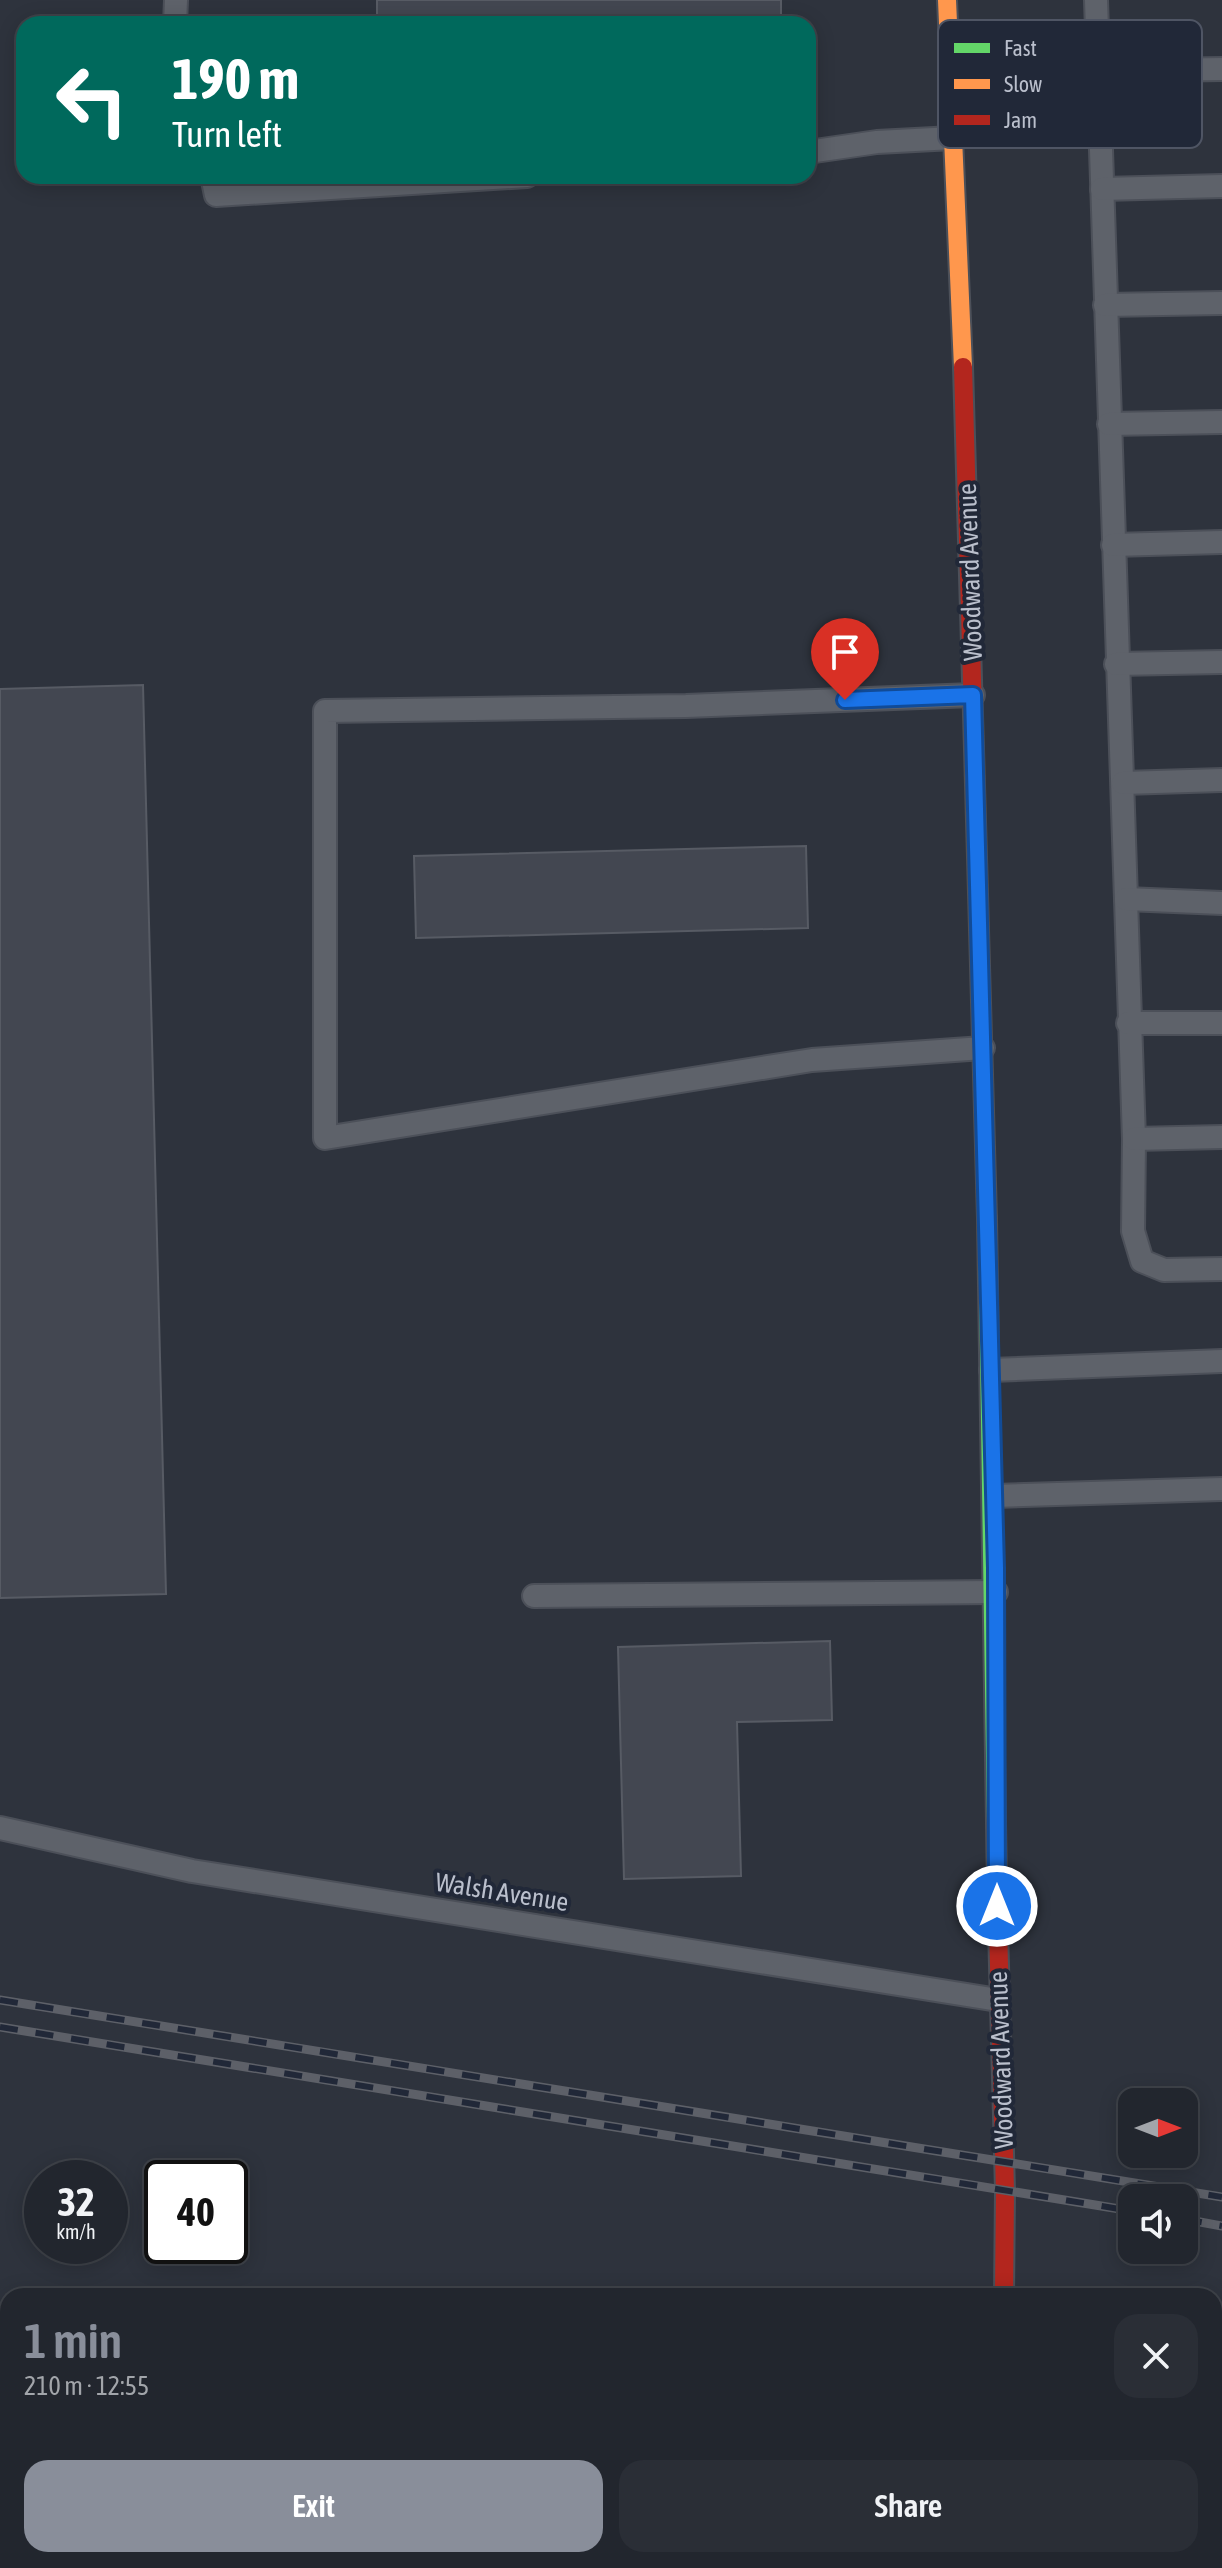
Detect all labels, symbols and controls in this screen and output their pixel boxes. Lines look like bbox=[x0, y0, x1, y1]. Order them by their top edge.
legend bbox=[938, 20, 1202, 148]
text: Fast bbox=[1004, 35, 1037, 61]
text: 190 m bbox=[172, 47, 299, 111]
icon: left bbox=[40, 48, 144, 152]
text: Slow bbox=[1004, 71, 1042, 97]
text: Jam bbox=[1004, 107, 1037, 133]
text: Turn left bbox=[172, 113, 282, 155]
street label: Woodward Avenue bbox=[952, 483, 988, 661]
pin bbox=[811, 618, 879, 700]
icon: arrive bbox=[823, 630, 867, 674]
position arrow bbox=[955, 1864, 1039, 1948]
street label: Walsh Avenue bbox=[433, 1867, 571, 1917]
street label: Woodward Avenue bbox=[983, 1971, 1019, 2149]
north arrow bbox=[1118, 2088, 1198, 2168]
map controls bbox=[1118, 2088, 1198, 2264]
speed limit sign: 40 bbox=[144, 2160, 248, 2264]
text: 32 bbox=[57, 2179, 95, 2224]
button: sound bbox=[1118, 2184, 1198, 2264]
text: km/h bbox=[56, 2220, 96, 2243]
text: 1 min bbox=[24, 2313, 122, 2368]
button: close bbox=[1114, 2314, 1198, 2398]
text: 210 m · 12:55 bbox=[24, 2371, 149, 2401]
button: Exit bbox=[24, 2460, 603, 2552]
button: Share bbox=[619, 2460, 1198, 2552]

